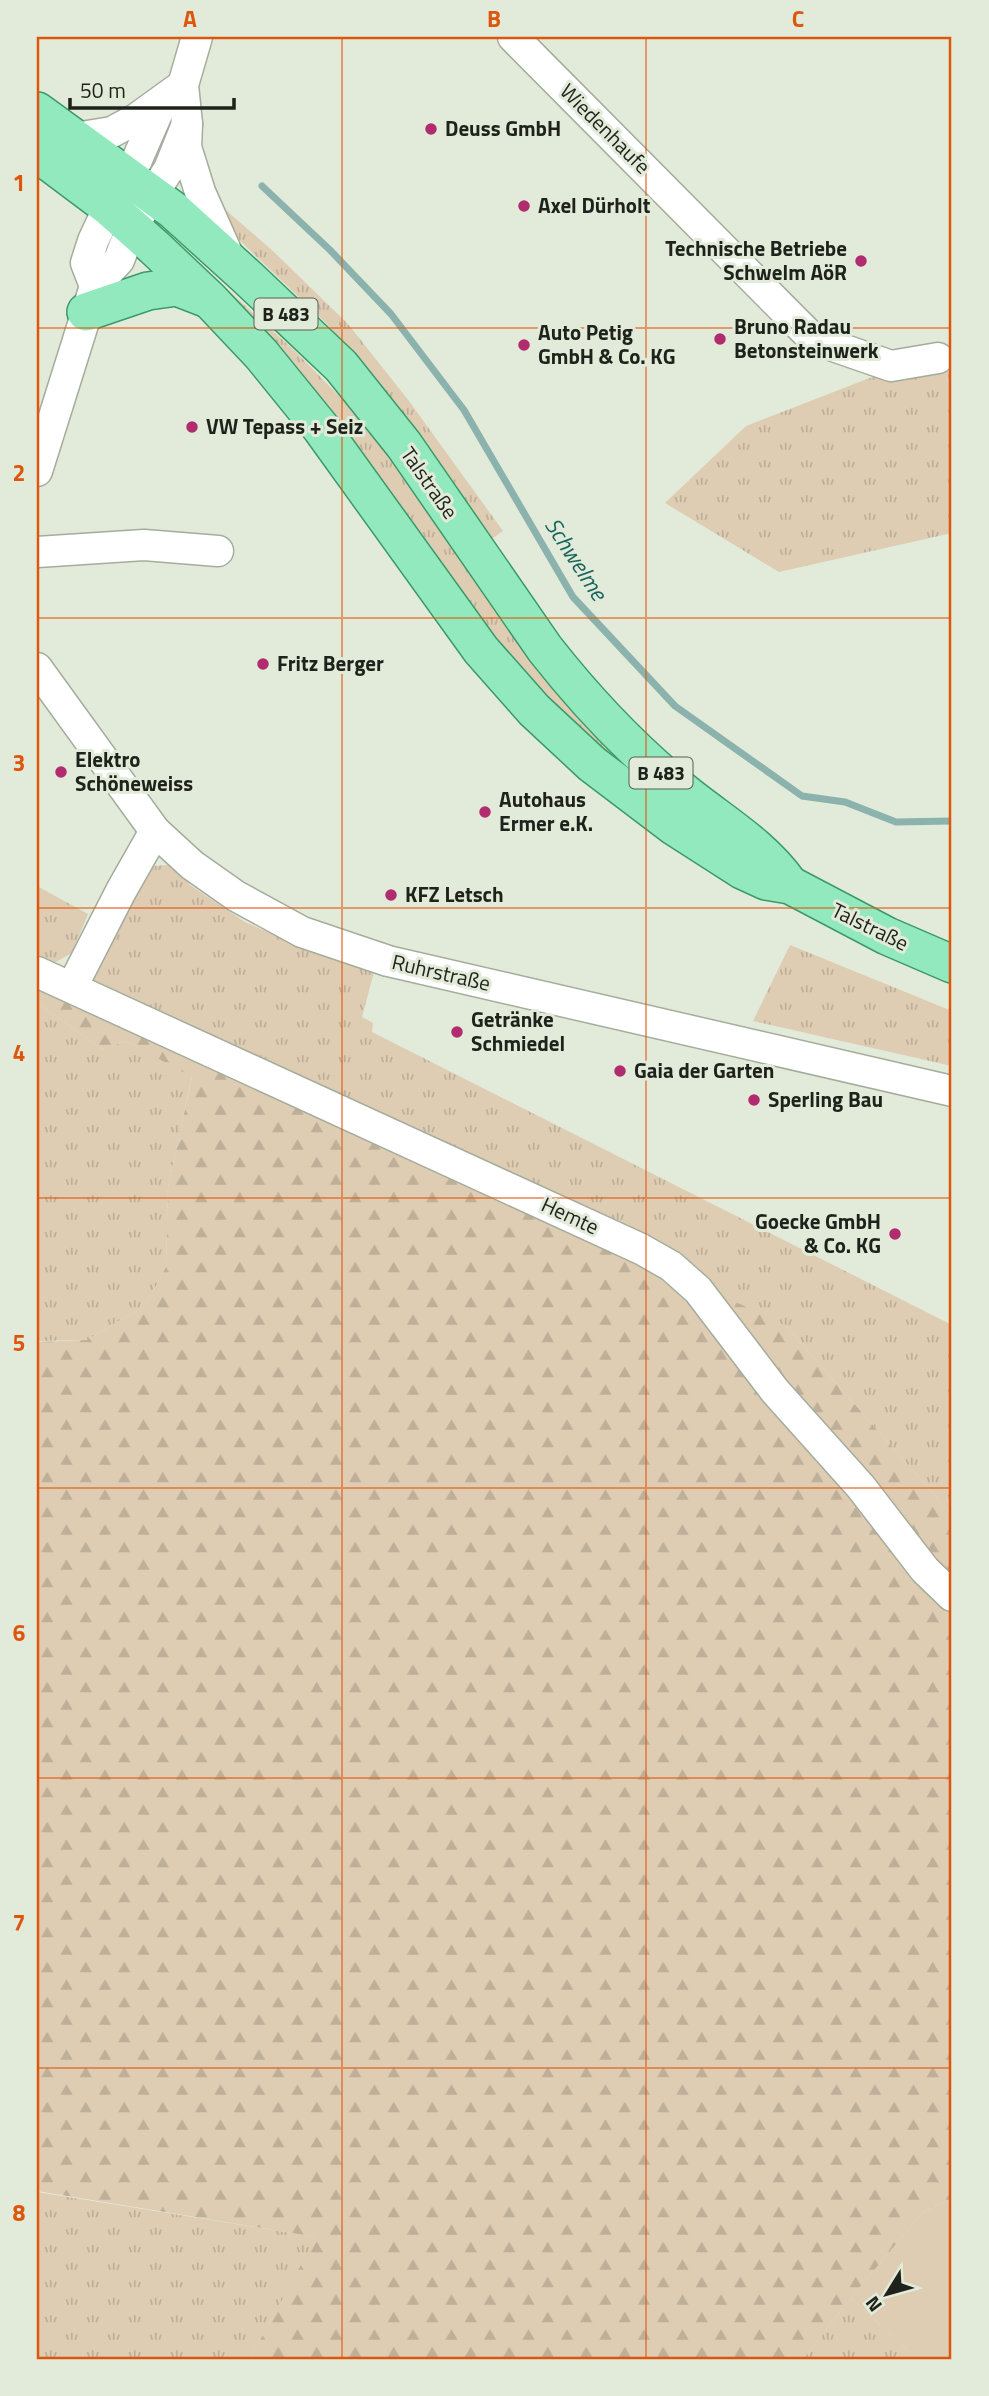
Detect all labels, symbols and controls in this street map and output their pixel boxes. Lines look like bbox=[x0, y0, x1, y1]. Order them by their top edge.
text: A bbox=[183, 1, 197, 36]
text: B bbox=[487, 1, 501, 36]
text: C bbox=[792, 1, 804, 36]
scale bar bbox=[70, 66, 234, 110]
text: 50 m bbox=[80, 74, 126, 106]
street label: Wiedenhaufe bbox=[553, 76, 658, 181]
place label: Deuss GmbH bbox=[445, 112, 561, 144]
marker: Deuss GmbH bbox=[423, 121, 439, 137]
text: 1 bbox=[13, 165, 25, 200]
place label: Axel Dürholt bbox=[538, 189, 651, 221]
marker: Axel Dürholt bbox=[516, 198, 532, 214]
place label: Technische Betriebe Schwelm AöR bbox=[665, 232, 847, 288]
marker: Technische Betriebe Schwelm AöR bbox=[853, 253, 869, 269]
road number: B 483 bbox=[254, 298, 318, 330]
place label: Bruno Radau Betonsteinwerk bbox=[734, 310, 879, 366]
place label: Auto Petig GmbH & Co. KG bbox=[538, 316, 676, 372]
marker: Bruno Radau Betonsteinwerk bbox=[712, 331, 728, 347]
marker: Auto Petig GmbH & Co. KG bbox=[516, 337, 532, 353]
place label: VW Tepass + Seiz bbox=[206, 410, 363, 442]
marker: VW Tepass + Seiz bbox=[184, 419, 200, 435]
street label: Talstraße bbox=[393, 440, 466, 525]
text: 2 bbox=[13, 455, 25, 490]
water label: Schwelme bbox=[536, 510, 617, 608]
place label: Fritz Berger bbox=[277, 647, 384, 679]
marker: Fritz Berger bbox=[255, 656, 271, 672]
place label: Elektro Schöneweiss bbox=[75, 743, 193, 799]
text: 3 bbox=[13, 745, 25, 780]
road number: B 483 bbox=[630, 758, 692, 788]
marker: Elektro Schöneweiss bbox=[53, 764, 69, 780]
place label: Autohaus Ermer e.K. bbox=[499, 783, 593, 839]
marker: Autohaus Ermer e.K. bbox=[477, 804, 493, 820]
place label: KFZ Letsch bbox=[405, 878, 504, 910]
marker: KFZ Letsch bbox=[383, 887, 399, 903]
street label: Talstraße bbox=[827, 894, 914, 958]
street label: Ruhrstraße bbox=[389, 945, 494, 999]
place label: Getränke Schmiedel bbox=[471, 1003, 565, 1059]
marker: Getränke Schmiedel bbox=[449, 1024, 465, 1040]
text: 4 bbox=[13, 1035, 25, 1070]
place label: Gaia der Garten bbox=[634, 1054, 774, 1086]
marker: Gaia der Garten bbox=[612, 1063, 628, 1079]
place label: Sperling Bau bbox=[768, 1083, 883, 1115]
marker: Sperling Bau bbox=[746, 1092, 762, 1108]
street label: Hemte bbox=[536, 1188, 604, 1242]
place label: Goecke GmbH & Co. KG bbox=[755, 1205, 881, 1261]
marker: Goecke GmbH & Co. KG bbox=[887, 1226, 903, 1242]
text: 5 bbox=[13, 1325, 25, 1360]
text: 6 bbox=[13, 1615, 26, 1650]
text: 7 bbox=[13, 1905, 25, 1940]
text: 8 bbox=[13, 2195, 26, 2230]
north arrow bbox=[852, 2260, 922, 2330]
text: N bbox=[857, 2291, 889, 2319]

